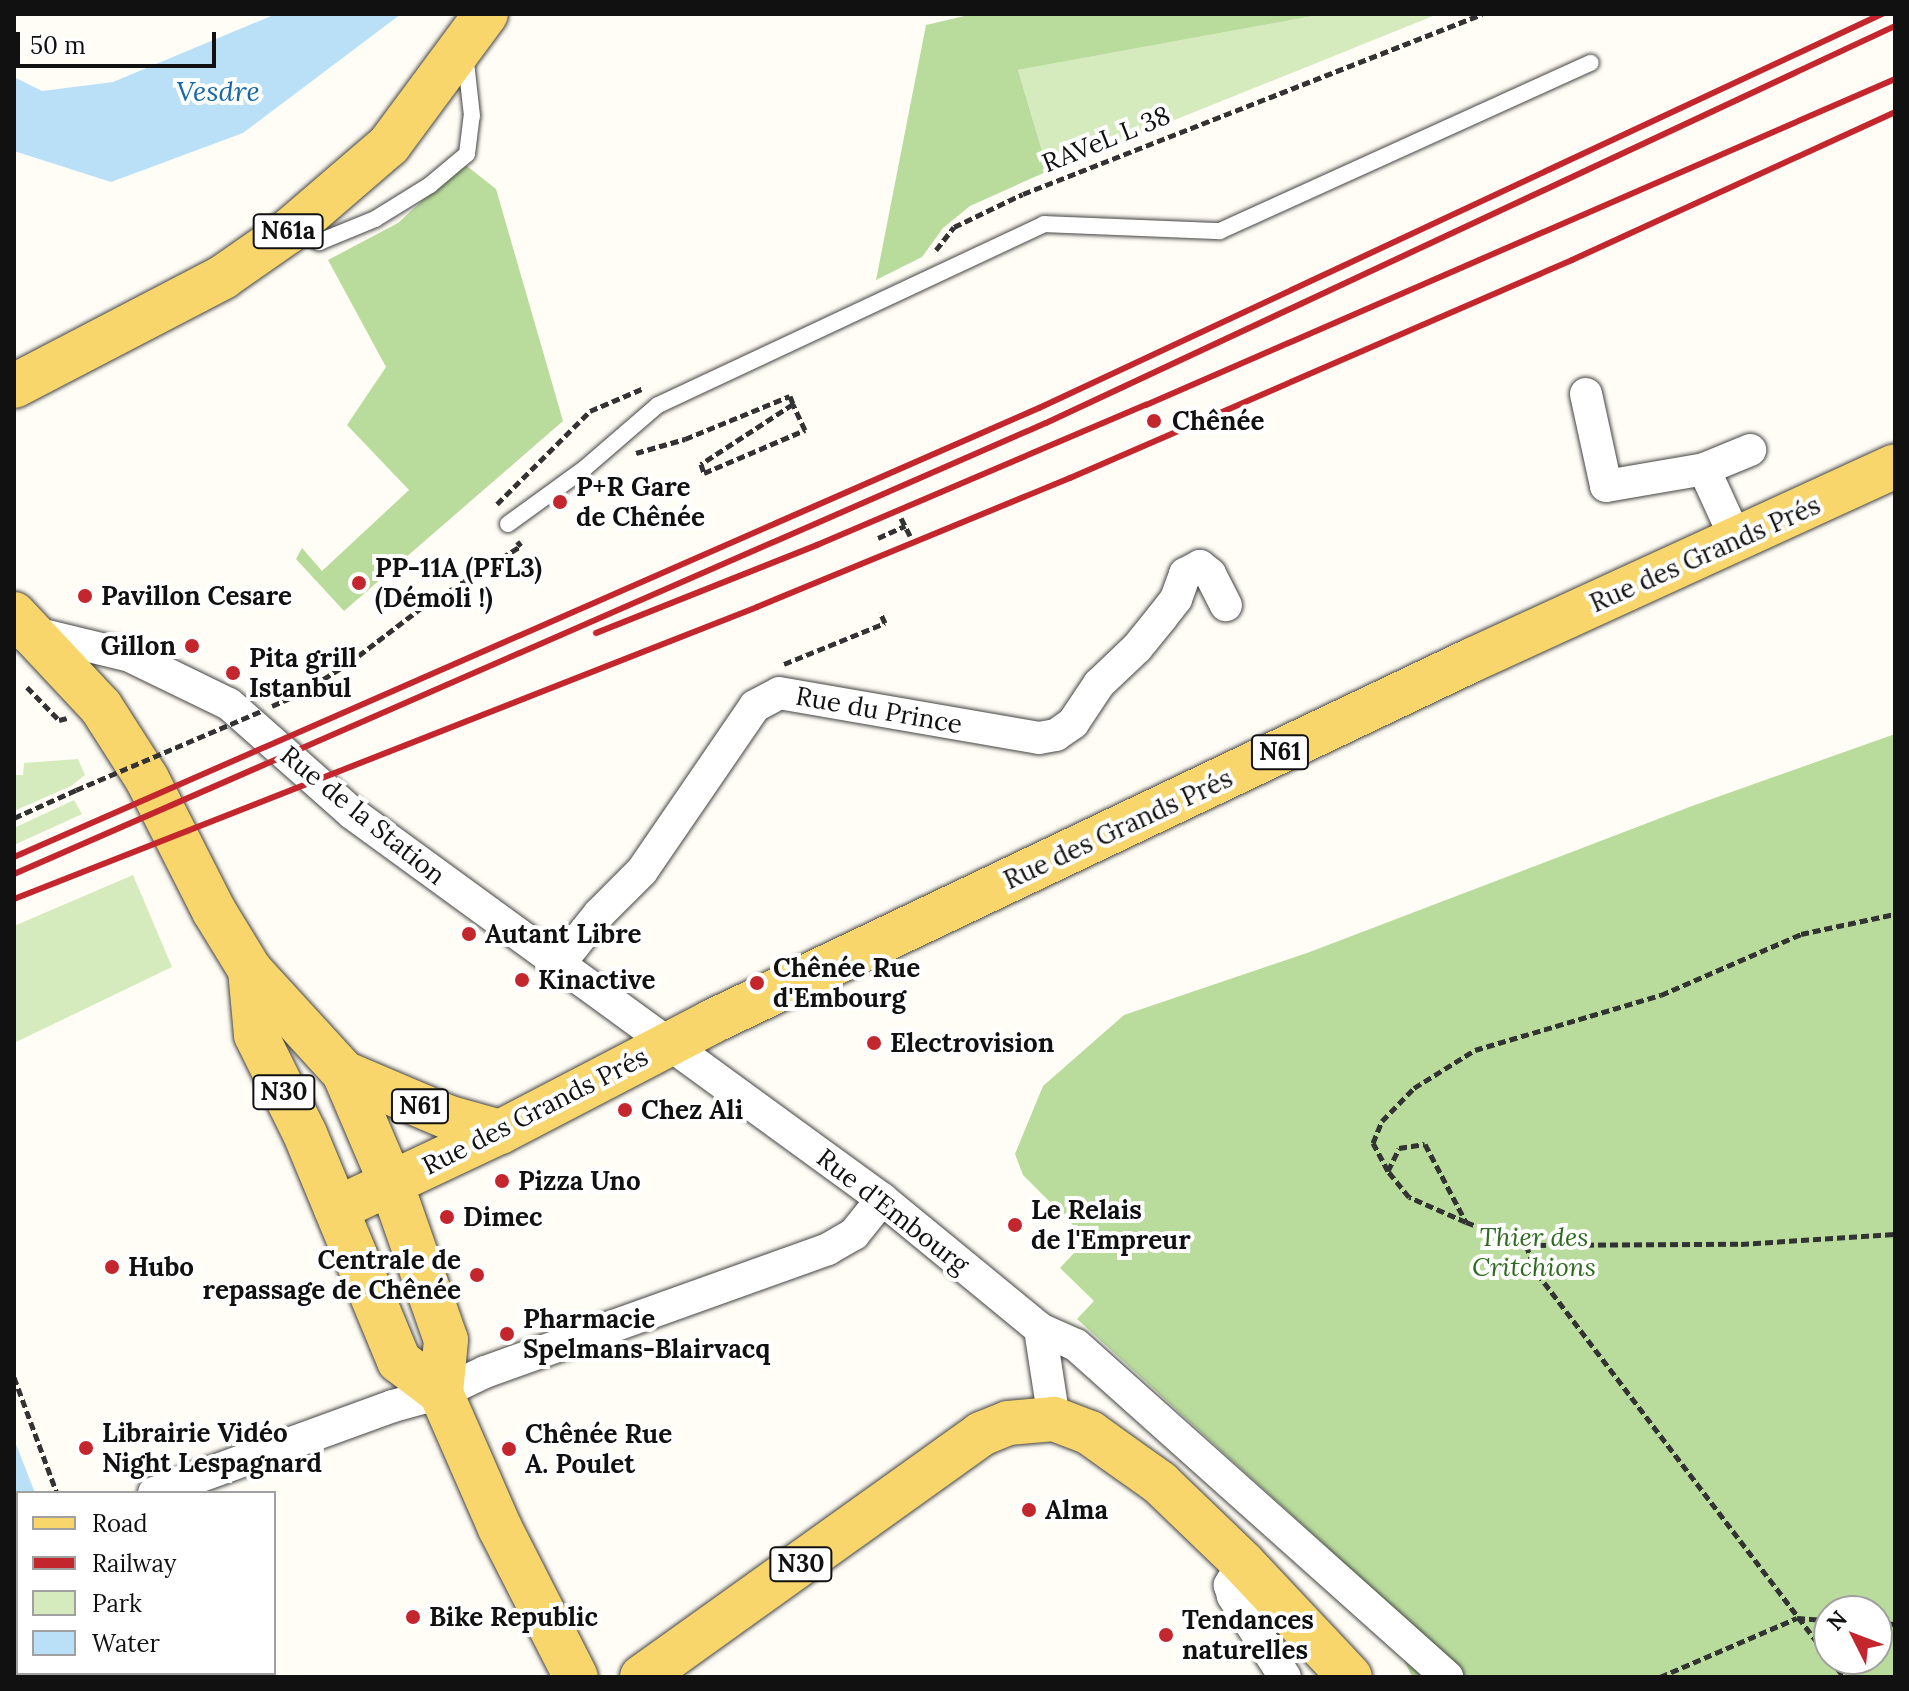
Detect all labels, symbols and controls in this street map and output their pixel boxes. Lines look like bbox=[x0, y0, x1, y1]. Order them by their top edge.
scale bar bbox=[20, 16, 220, 66]
text: 50 m bbox=[30, 30, 86, 61]
water label: Vesdre bbox=[176, 74, 260, 108]
street label: RAVeL L 38 bbox=[1037, 99, 1175, 179]
road number: N61a bbox=[252, 211, 324, 251]
place label: Chênée bbox=[1172, 405, 1265, 437]
marker: Chênée bbox=[1143, 410, 1165, 432]
place label: P+R Gare de Chênée bbox=[576, 471, 705, 532]
street label: Rue des Grands Prés bbox=[1585, 489, 1825, 619]
marker: P+R Gare de Chênée bbox=[551, 493, 569, 511]
place label: PP-11A (PFL3) (Démoli !) bbox=[375, 552, 542, 614]
marker: PP-11A (PFL3) (Démoli !) bbox=[350, 574, 368, 592]
place label: Pavillon Cesare bbox=[101, 580, 292, 612]
marker: Pavillon Cesare bbox=[76, 587, 94, 605]
place label: Gillon bbox=[101, 630, 176, 662]
marker: Gillon bbox=[183, 637, 201, 655]
place label: Pita grill Istanbul bbox=[249, 642, 357, 704]
marker: Pita grill Istanbul bbox=[224, 664, 242, 682]
street label: Rue du Prince bbox=[793, 680, 965, 740]
road number: N61 bbox=[1250, 732, 1310, 772]
street label: Rue de la Station bbox=[274, 739, 452, 891]
street label: Rue des Grands Prés bbox=[999, 762, 1237, 896]
place label: Autant Libre bbox=[485, 918, 642, 950]
marker: Autant Libre bbox=[460, 925, 478, 943]
place label: Chênée Rue d'Embourg bbox=[773, 952, 920, 1014]
place label: Kinactive bbox=[538, 964, 655, 996]
marker: Kinactive bbox=[513, 971, 531, 989]
marker: Chênée Rue d'Embourg bbox=[748, 974, 766, 992]
place label: Electrovision bbox=[890, 1027, 1054, 1059]
marker: Electrovision bbox=[865, 1034, 883, 1052]
street label: Rue des Grands Prés bbox=[417, 1041, 653, 1181]
road number: N30 bbox=[252, 1072, 316, 1112]
road number: N61 bbox=[390, 1086, 450, 1126]
place label: Chez Ali bbox=[641, 1094, 743, 1126]
marker: Chez Ali bbox=[616, 1101, 634, 1119]
street label: Rue d'Embourg bbox=[811, 1142, 975, 1280]
place label: Pizza Uno bbox=[518, 1165, 641, 1197]
marker: Pizza Uno bbox=[493, 1172, 511, 1190]
place label: Le Relais de l'Empreur bbox=[1031, 1194, 1191, 1256]
place label: Dimec bbox=[463, 1201, 543, 1233]
marker: Dimec bbox=[438, 1208, 456, 1226]
marker: Le Relais de l'Empreur bbox=[1006, 1216, 1024, 1234]
park label: Thier des Critchions bbox=[1472, 1221, 1596, 1282]
place label: Centrale de repassage de Chênée bbox=[203, 1244, 461, 1306]
place label: Hubo bbox=[128, 1251, 194, 1283]
marker: Hubo bbox=[103, 1258, 121, 1276]
marker: Centrale de repassage de Chênée bbox=[468, 1266, 486, 1284]
place label: Pharmacie Spelmans-Blairvacq bbox=[523, 1303, 770, 1364]
marker: Pharmacie Spelmans-Blairvacq bbox=[498, 1325, 516, 1343]
place label: Librairie Vidéo Night Lespagnard bbox=[102, 1417, 322, 1478]
place label: Chênée Rue A. Poulet bbox=[525, 1418, 672, 1480]
marker: Librairie Vidéo Night Lespagnard bbox=[77, 1439, 95, 1457]
marker: Chênée Rue A. Poulet bbox=[500, 1440, 518, 1458]
legend bbox=[16, 1491, 276, 1675]
place label: Alma bbox=[1045, 1494, 1108, 1526]
marker: Alma bbox=[1020, 1501, 1038, 1519]
text: Road bbox=[92, 1508, 148, 1539]
road number: N30 bbox=[769, 1544, 833, 1584]
text: Railway bbox=[92, 1548, 176, 1579]
text: Park bbox=[92, 1588, 142, 1619]
north arrow bbox=[1813, 1595, 1893, 1675]
place label: Bike Republic bbox=[429, 1601, 598, 1633]
place label: Tendances naturelles bbox=[1182, 1604, 1314, 1666]
text: N bbox=[1821, 1605, 1853, 1636]
marker: Bike Republic bbox=[404, 1608, 422, 1626]
marker: Tendances naturelles bbox=[1157, 1626, 1175, 1644]
text: Water bbox=[92, 1628, 160, 1659]

